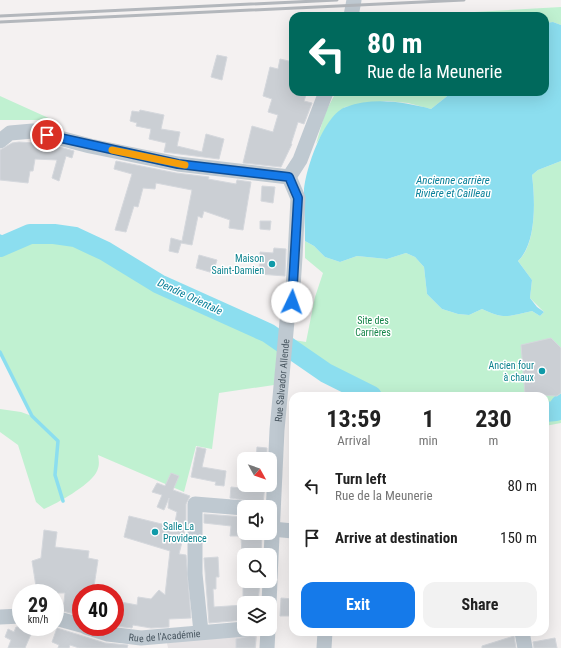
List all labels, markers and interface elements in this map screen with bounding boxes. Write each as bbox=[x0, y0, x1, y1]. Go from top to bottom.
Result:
text: 80 m bbox=[367, 27, 423, 60]
icon: left bbox=[301, 28, 353, 80]
text: Rue de la Meunerie bbox=[367, 61, 502, 82]
pin bbox=[30, 118, 64, 152]
icon: arrive bbox=[36, 124, 58, 146]
water label: Ancienne carrière Rivière et Cailleau bbox=[415, 174, 491, 200]
place label: Maison Saint-Damien bbox=[212, 253, 264, 276]
marker: Maison Saint-Damien bbox=[267, 259, 277, 269]
water label: Dendre Orientale bbox=[155, 276, 225, 318]
position arrow bbox=[271, 281, 313, 323]
park label: Site des Carrières bbox=[355, 315, 391, 338]
street label: Rue Salvador Allende bbox=[272, 338, 291, 422]
place label: Ancien four à chaux bbox=[489, 360, 535, 383]
marker: Ancien four à chaux bbox=[537, 366, 547, 376]
text: 13:59 bbox=[326, 405, 381, 433]
text: 1 bbox=[422, 405, 434, 433]
text: 230 bbox=[475, 405, 512, 433]
text: Arrival bbox=[337, 433, 370, 448]
text: min bbox=[419, 433, 438, 448]
text: m bbox=[489, 433, 498, 448]
north arrow bbox=[237, 452, 277, 492]
map controls bbox=[237, 452, 277, 636]
text: Turn left bbox=[335, 470, 386, 488]
icon: left bbox=[301, 475, 323, 497]
text: 80 m bbox=[507, 477, 537, 495]
text: Rue de la Meunerie bbox=[335, 488, 433, 503]
button: sound bbox=[237, 500, 277, 540]
place label: Salle La Providence bbox=[163, 521, 207, 544]
marker: Salle La Providence bbox=[150, 527, 160, 537]
icon: arrive bbox=[301, 527, 323, 549]
text: Arrive at destination bbox=[335, 529, 458, 547]
text: 150 m bbox=[500, 529, 537, 547]
button: search bbox=[237, 548, 277, 588]
button: Exit bbox=[301, 582, 415, 628]
button: Share bbox=[423, 582, 537, 628]
speed limit sign: 40 bbox=[72, 584, 124, 636]
text: 29 bbox=[28, 593, 48, 617]
button: layers bbox=[237, 596, 277, 636]
text: km/h bbox=[28, 614, 48, 625]
street label: Rue de l'Académie bbox=[128, 627, 201, 644]

